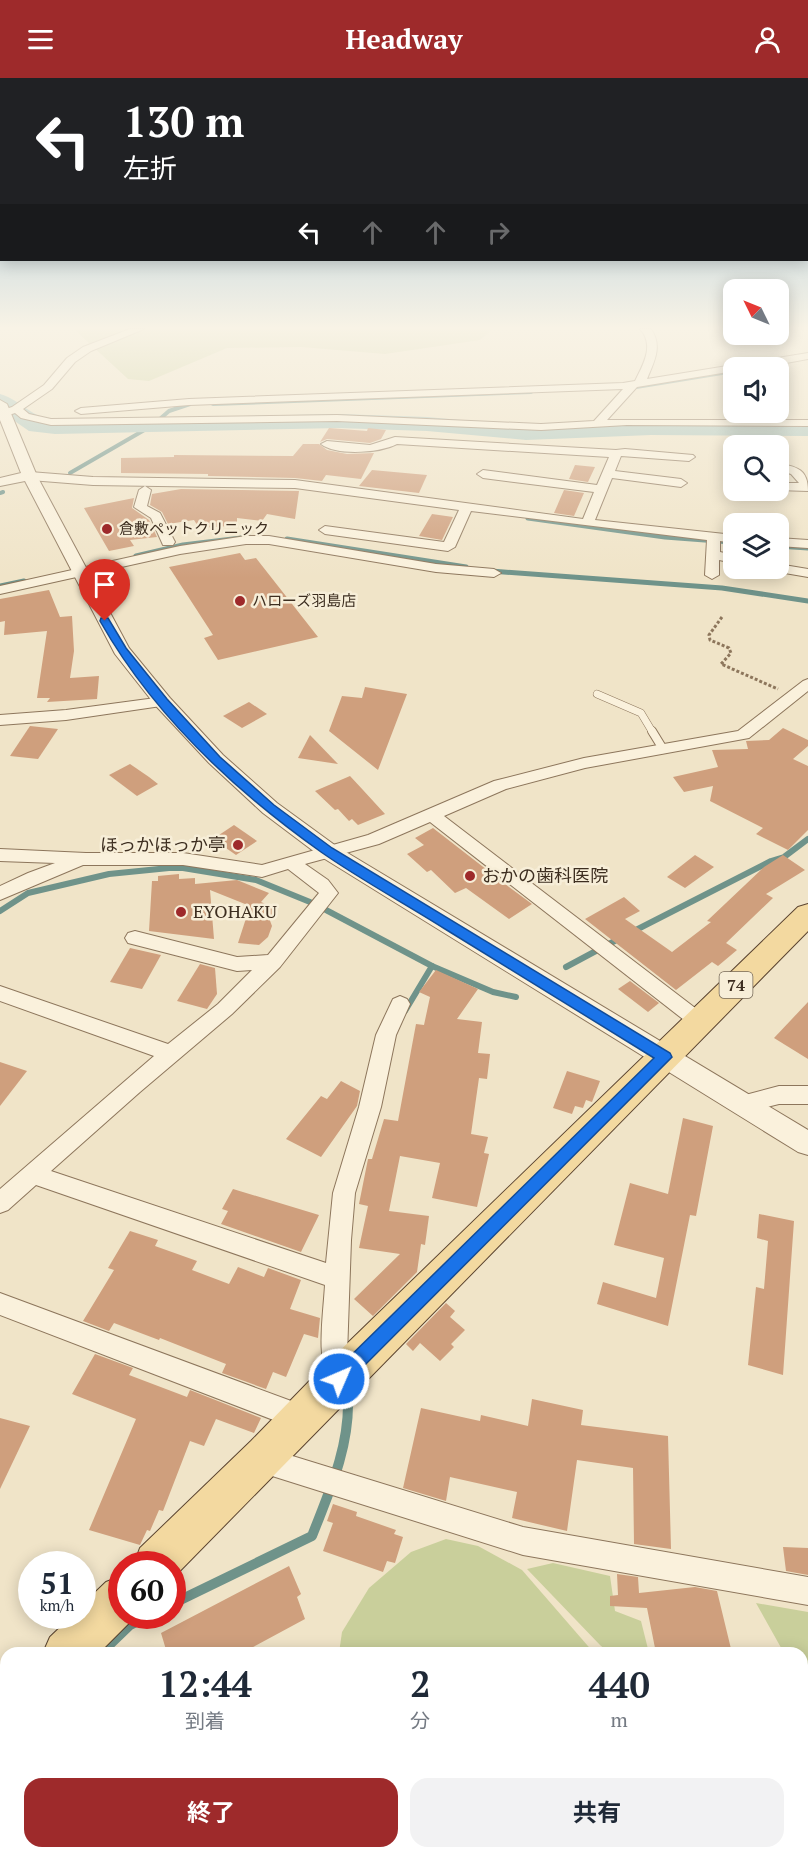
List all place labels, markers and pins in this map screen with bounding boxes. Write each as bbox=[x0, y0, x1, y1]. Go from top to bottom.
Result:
place label: 倉敷ペットクリニック bbox=[119, 518, 269, 538]
marker: 倉敷ペットクリニック bbox=[100, 522, 114, 536]
pin bbox=[79, 559, 130, 621]
place label: ハローズ羽島店 bbox=[252, 590, 356, 610]
marker: ハローズ羽島店 bbox=[233, 594, 247, 608]
place label: ほっかほっか亭 bbox=[100, 832, 226, 856]
marker: ほっかほっか亭 bbox=[231, 838, 245, 852]
place label: おかの歯科医院 bbox=[482, 863, 608, 887]
marker: おかの歯科医院 bbox=[463, 869, 477, 883]
place label: EYOHAKU bbox=[193, 899, 277, 923]
marker: EYOHAKU bbox=[174, 905, 188, 919]

